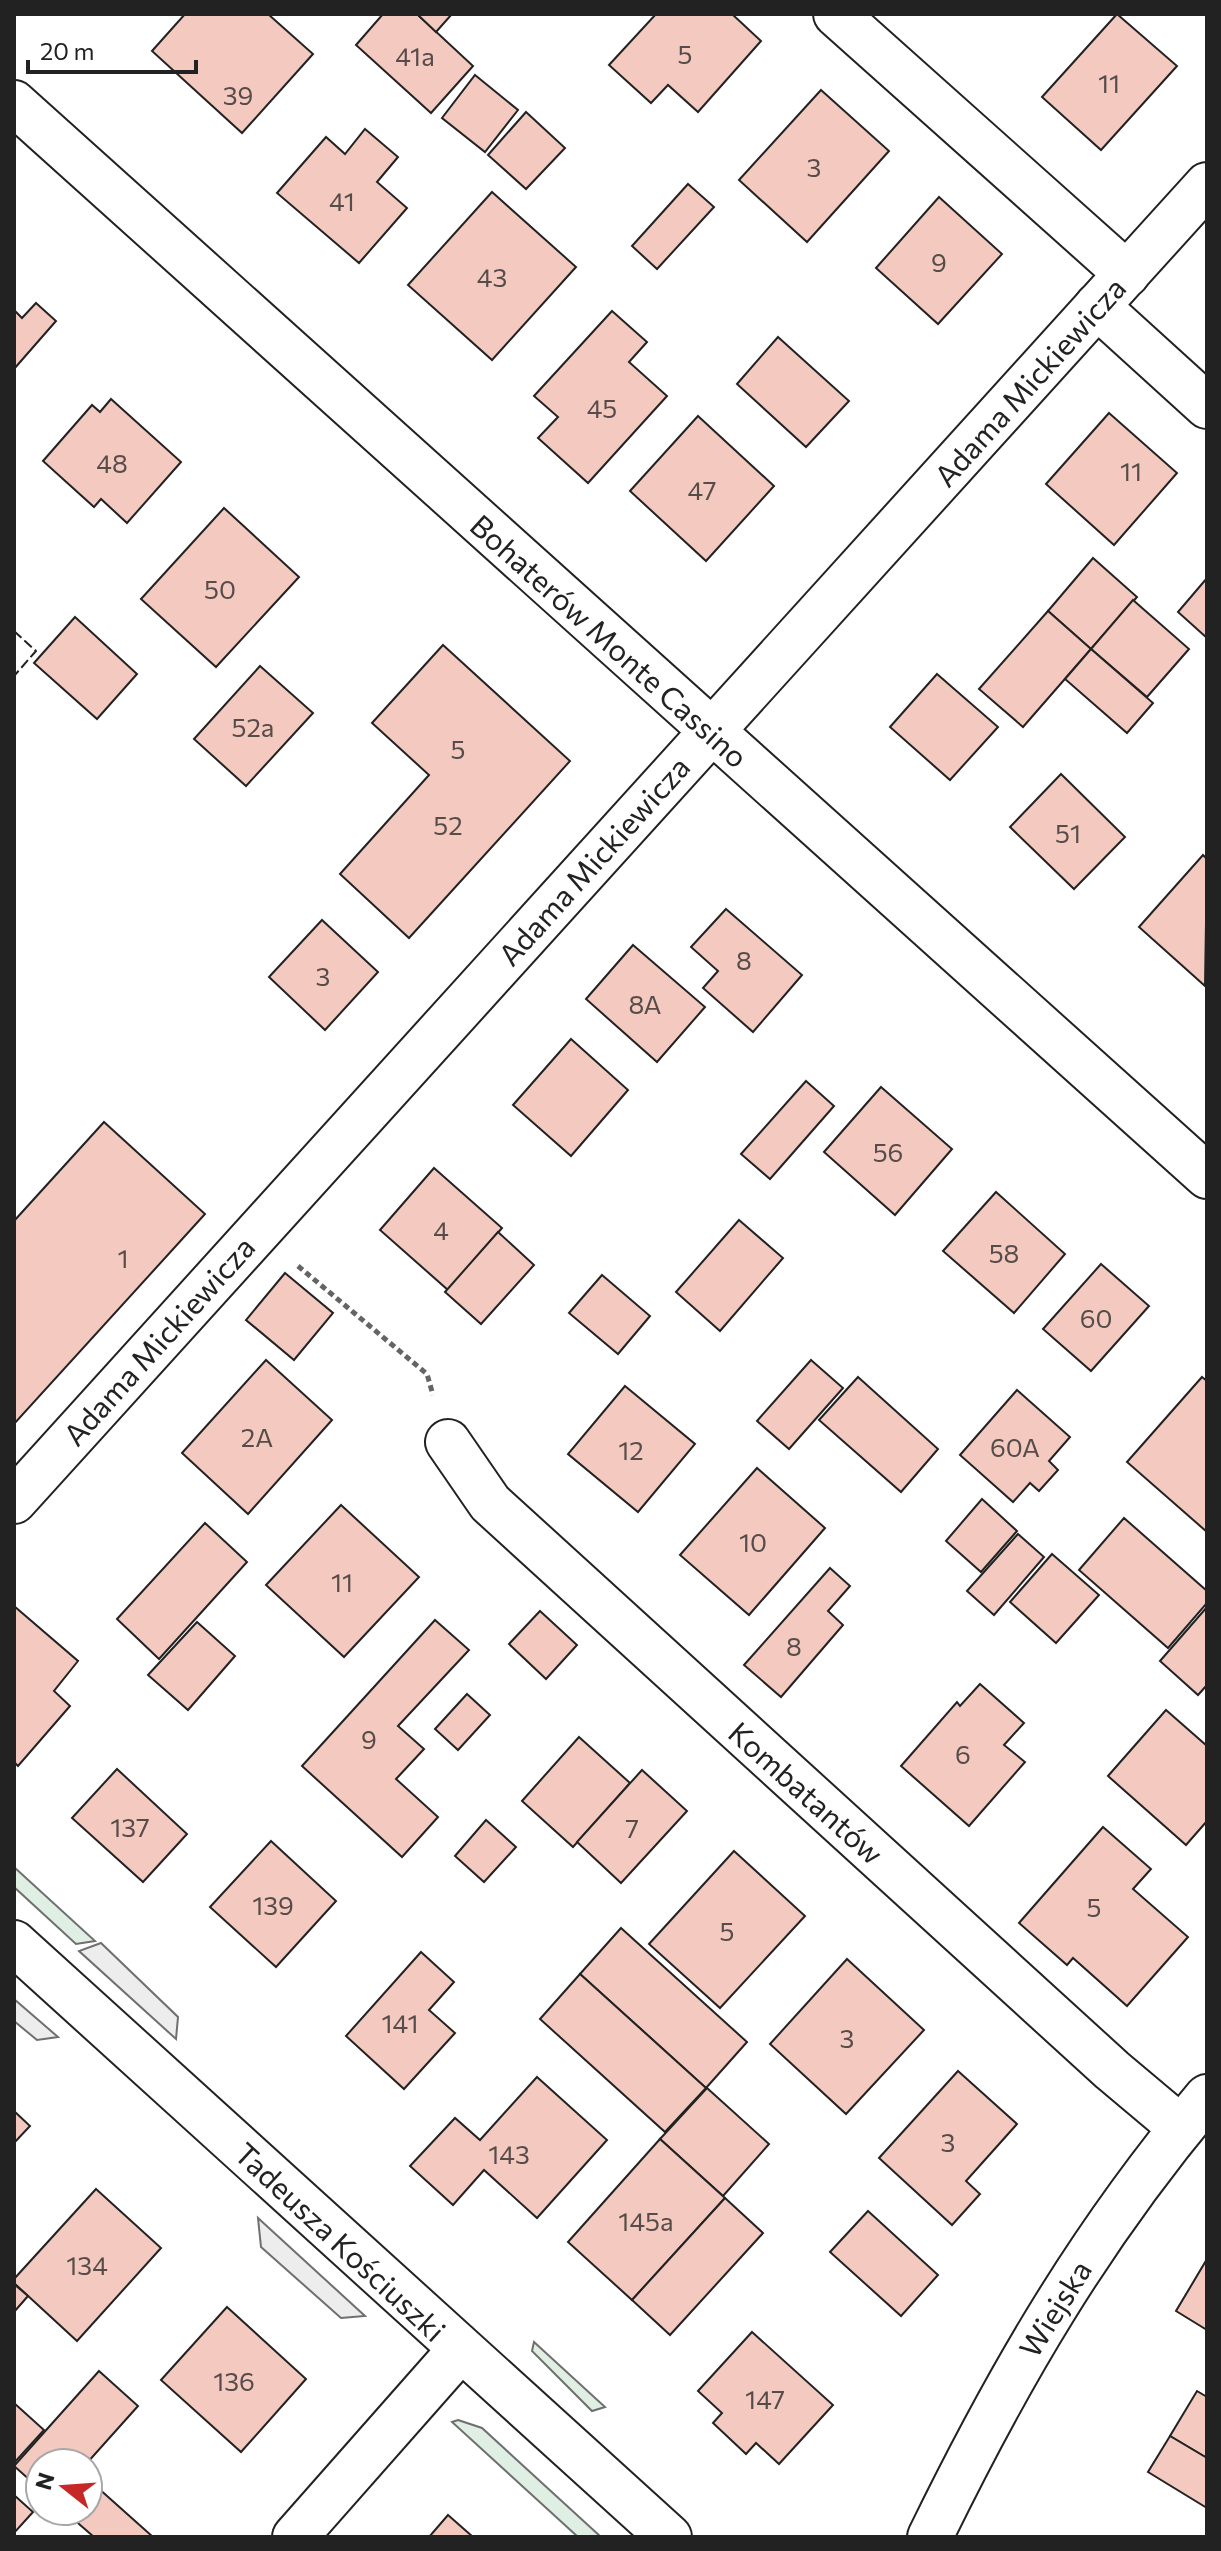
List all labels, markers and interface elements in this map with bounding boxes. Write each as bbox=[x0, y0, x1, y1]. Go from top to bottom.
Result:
scale bar bbox=[28, 24, 196, 74]
text: 20 m bbox=[40, 36, 94, 65]
house number: 5 bbox=[678, 38, 692, 69]
house number: 41a bbox=[395, 40, 435, 71]
house number: 11 bbox=[1098, 67, 1120, 98]
house number: 39 bbox=[223, 79, 253, 110]
house number: 3 bbox=[807, 151, 821, 182]
house number: 41 bbox=[329, 185, 355, 216]
house number: 9 bbox=[931, 246, 947, 277]
house number: 43 bbox=[477, 261, 507, 292]
street label: Adama Mickiewicza bbox=[925, 269, 1133, 493]
house number: 45 bbox=[587, 392, 617, 423]
house number: 48 bbox=[96, 447, 128, 478]
house number: 11 bbox=[1120, 455, 1142, 486]
house number: 47 bbox=[688, 474, 716, 505]
street label: Bohaterów Monte Cassino bbox=[464, 506, 756, 774]
house number: 50 bbox=[204, 573, 236, 604]
house number: 52a bbox=[232, 711, 274, 742]
house number: 5 bbox=[451, 733, 465, 764]
street label: Adama Mickiewicza bbox=[489, 748, 697, 972]
house number: 52 bbox=[433, 809, 463, 840]
house number: 51 bbox=[1055, 817, 1081, 848]
house number: 8 bbox=[736, 944, 752, 975]
house number: 3 bbox=[316, 960, 330, 991]
house number: 8A bbox=[628, 988, 662, 1019]
house number: 56 bbox=[873, 1136, 903, 1167]
house number: 4 bbox=[433, 1214, 449, 1245]
street label: Adama Mickiewicza bbox=[54, 1228, 262, 1452]
house number: 58 bbox=[989, 1237, 1019, 1268]
house number: 1 bbox=[117, 1242, 129, 1273]
house number: 60 bbox=[1080, 1302, 1112, 1333]
house number: 2A bbox=[241, 1421, 273, 1452]
house number: 60A bbox=[990, 1431, 1040, 1462]
house number: 12 bbox=[618, 1434, 644, 1465]
house number: 10 bbox=[739, 1526, 767, 1557]
house number: 11 bbox=[331, 1566, 353, 1597]
house number: 8 bbox=[786, 1630, 802, 1661]
street label: Kombatantów bbox=[722, 1713, 892, 1871]
house number: 9 bbox=[361, 1723, 377, 1754]
house number: 6 bbox=[955, 1738, 971, 1769]
house number: 137 bbox=[110, 1811, 150, 1842]
house number: 7 bbox=[625, 1812, 639, 1843]
house number: 139 bbox=[252, 1889, 294, 1920]
house number: 5 bbox=[1087, 1891, 1101, 1922]
house number: 5 bbox=[720, 1915, 734, 1946]
house number: 141 bbox=[381, 2007, 419, 2038]
house number: 3 bbox=[840, 2022, 854, 2053]
house number: 3 bbox=[941, 2126, 955, 2157]
street label: Tadeusza Kościuszki bbox=[228, 2134, 454, 2348]
house number: 143 bbox=[488, 2138, 530, 2169]
house number: 145a bbox=[618, 2205, 674, 2236]
house number: 134 bbox=[66, 2249, 108, 2280]
street label: Wiejska bbox=[1010, 2253, 1098, 2363]
house number: 136 bbox=[213, 2365, 255, 2396]
house number: 147 bbox=[745, 2383, 785, 2414]
north arrow bbox=[24, 2447, 104, 2527]
text: N bbox=[29, 2469, 60, 2493]

